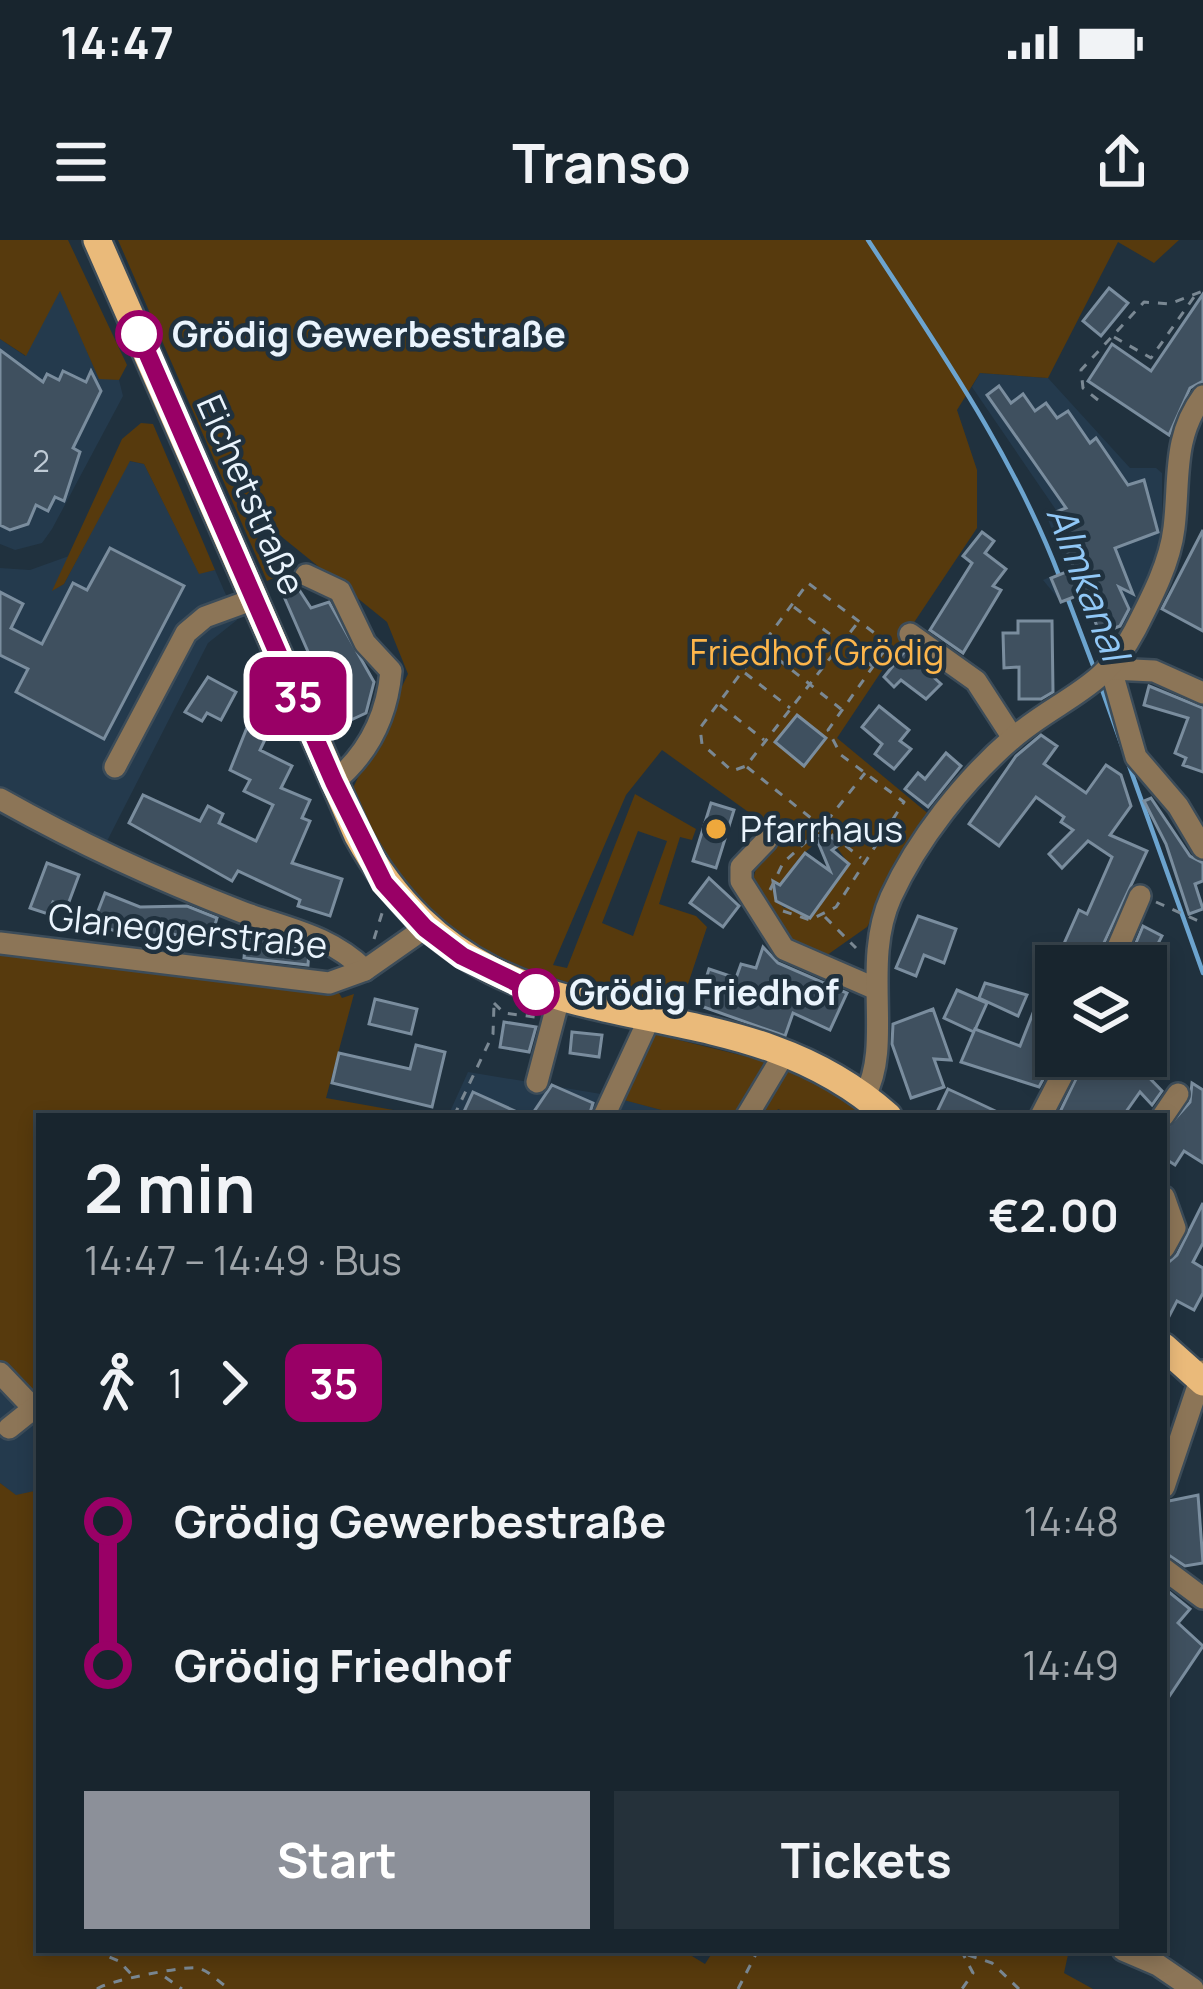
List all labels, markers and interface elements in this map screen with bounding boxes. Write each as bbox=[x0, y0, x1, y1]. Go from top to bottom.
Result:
text: 14:47 bbox=[60, 11, 174, 73]
text: Transo bbox=[512, 125, 691, 199]
icon: menu bbox=[48, 129, 114, 195]
icon: share bbox=[1089, 129, 1155, 195]
place label: Grödig Gewerbestraße bbox=[172, 309, 566, 358]
marker: Grödig Gewerbestraße bbox=[117, 312, 161, 356]
street label: Eichetstraße bbox=[186, 387, 317, 602]
house number: 2 bbox=[32, 440, 50, 481]
water label: Almkanal bbox=[1035, 497, 1145, 672]
park label: Friedhof Grödig bbox=[690, 627, 944, 676]
line badge: 35 bbox=[244, 657, 352, 735]
text: 35 bbox=[273, 667, 323, 725]
place label: Pfarrhaus bbox=[740, 804, 903, 853]
marker: Pfarrhaus bbox=[703, 816, 729, 842]
street label: Glaneggerstraße bbox=[46, 891, 330, 970]
map controls bbox=[1035, 945, 1167, 1077]
button: layers bbox=[1035, 945, 1167, 1077]
place label: Grödig Friedhof bbox=[569, 967, 839, 1016]
marker: Grödig Friedhof bbox=[514, 970, 558, 1014]
text: 2 min bbox=[84, 1143, 256, 1233]
text: €2.00 bbox=[989, 1184, 1119, 1246]
text: 14:47 – 14:49 · Bus bbox=[84, 1233, 402, 1287]
icon: walk bbox=[84, 1350, 150, 1416]
icon: forward bbox=[201, 1350, 267, 1416]
text: 35 bbox=[309, 1354, 358, 1412]
text: 1 bbox=[168, 1356, 183, 1410]
text: Grödig Gewerbestraße bbox=[174, 1490, 666, 1552]
text: 14:48 bbox=[1024, 1494, 1119, 1548]
text: Grödig Friedhof bbox=[174, 1634, 511, 1696]
text: 14:49 bbox=[1022, 1638, 1119, 1692]
button: Start bbox=[84, 1791, 590, 1929]
button: Tickets bbox=[614, 1791, 1119, 1929]

